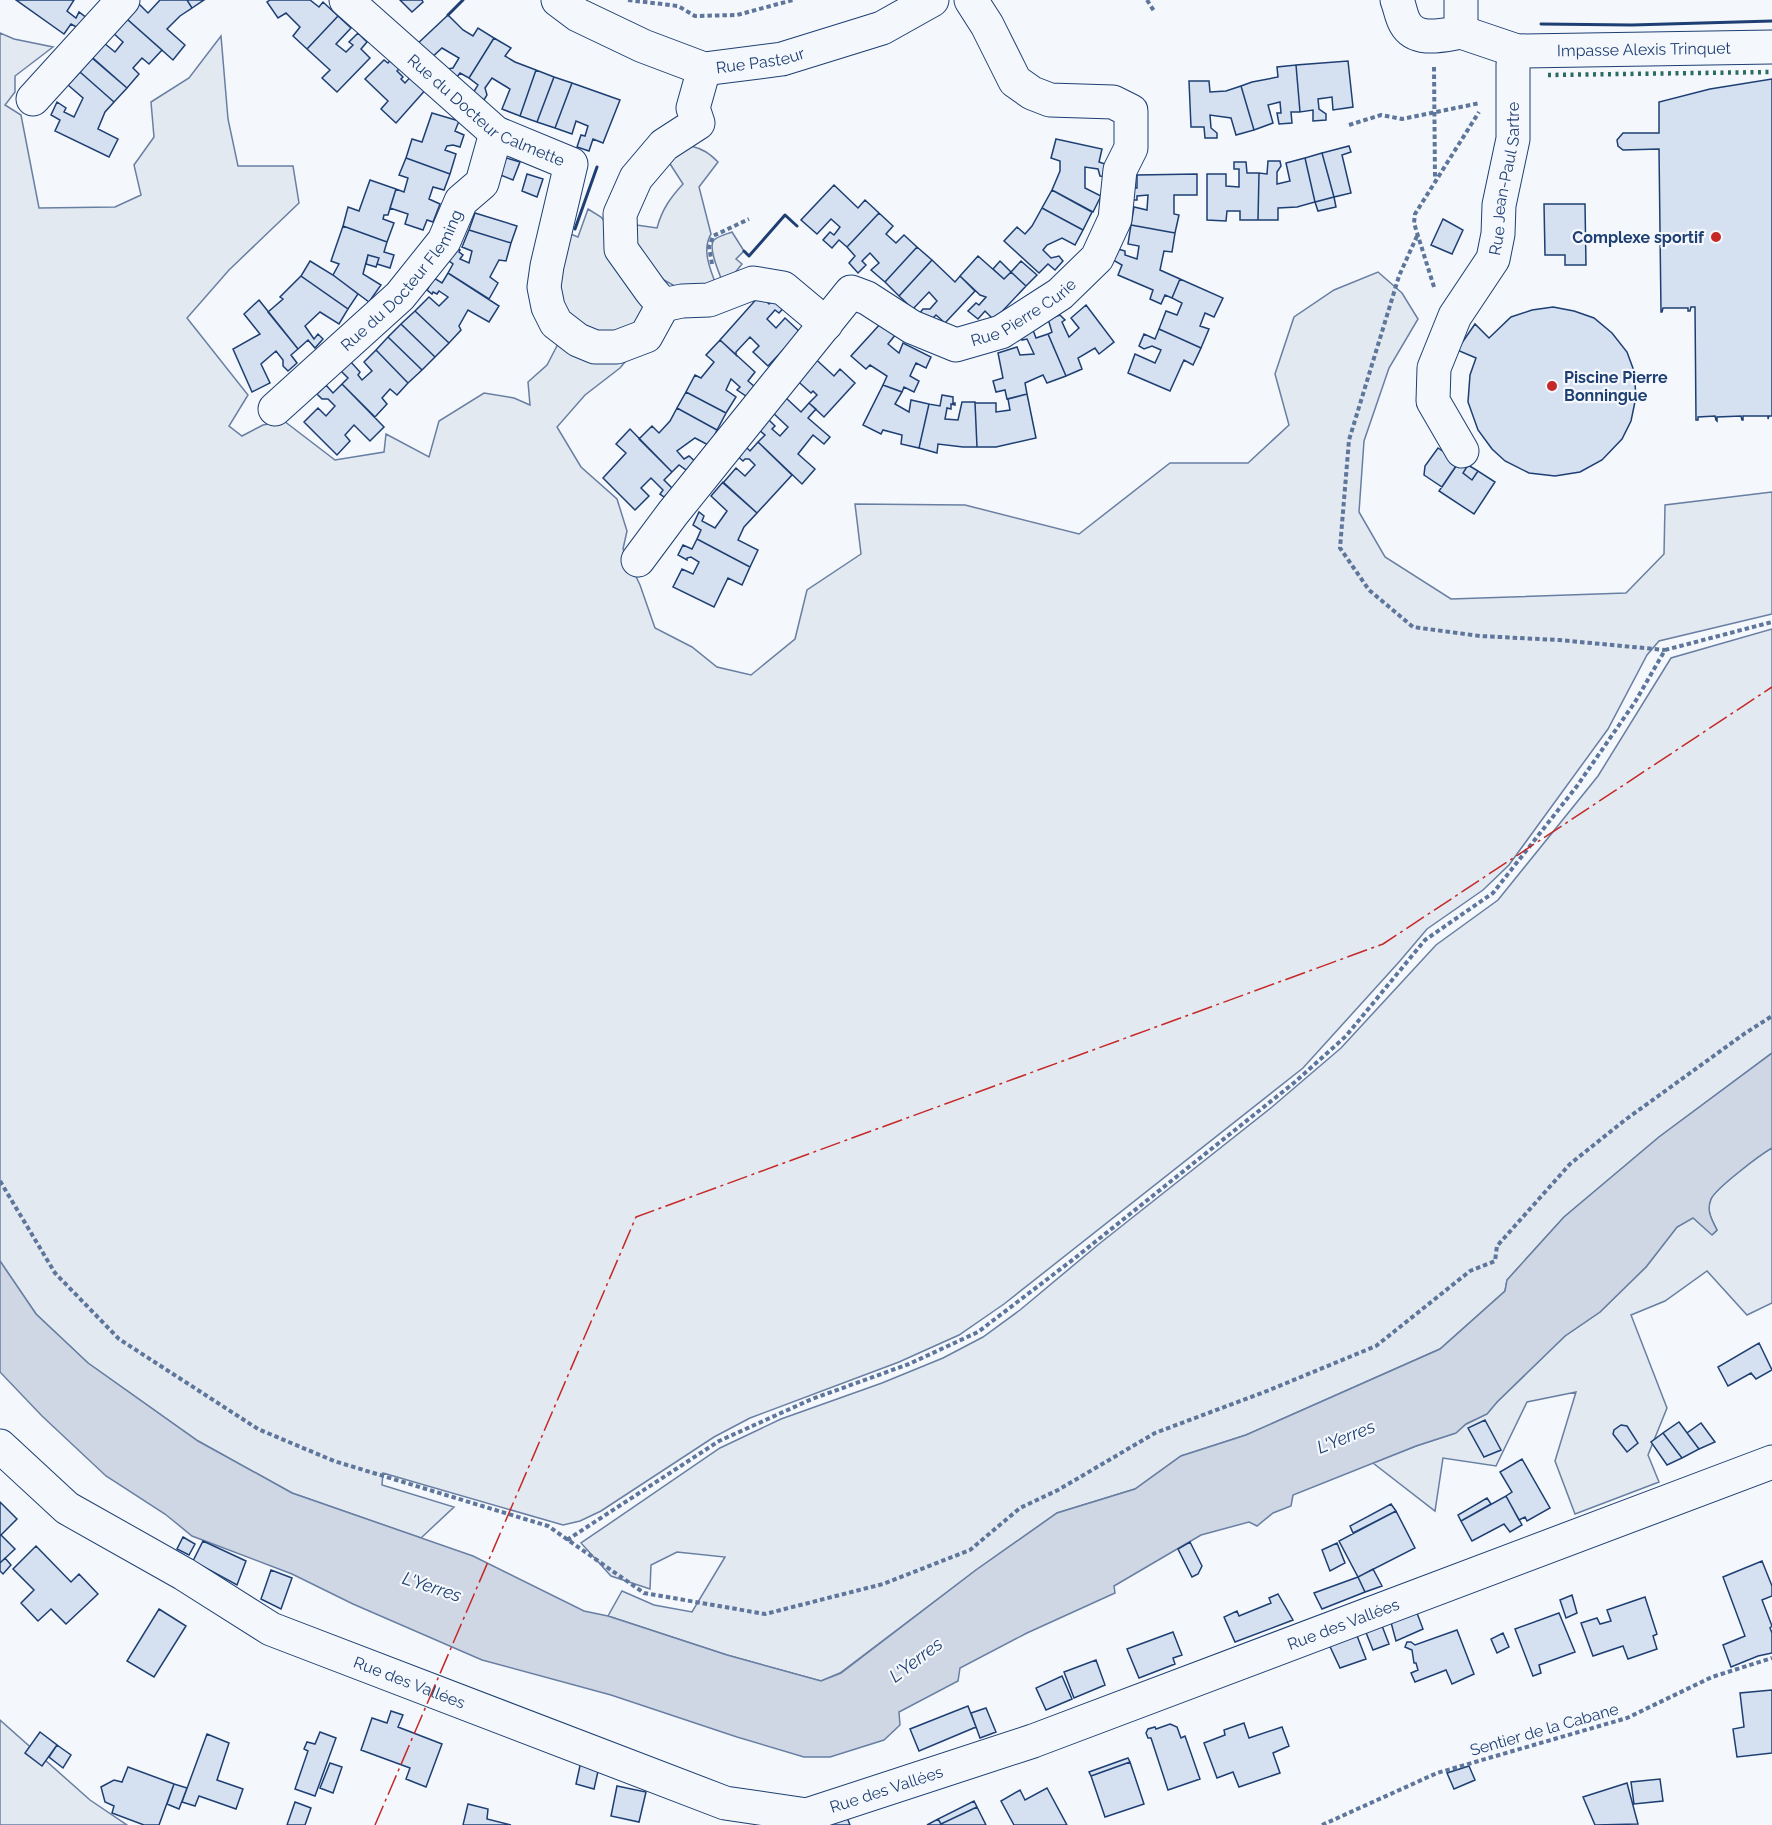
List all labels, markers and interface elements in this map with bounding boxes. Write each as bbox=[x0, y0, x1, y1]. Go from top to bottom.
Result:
street label: Impasse Alexis Trinquet bbox=[1557, 39, 1732, 60]
street label: Rue Pasteur bbox=[715, 44, 807, 77]
street label: Rue du Docteur Calmette bbox=[404, 50, 568, 170]
street label: Rue Jean-Paul Sartre bbox=[1485, 102, 1523, 257]
street label: Rue du Docteur Fleming bbox=[337, 207, 466, 355]
place label: Complexe sportif bbox=[1572, 228, 1705, 247]
marker: Complexe sportif bbox=[1709, 230, 1723, 244]
street label: Rue Pierre Curie bbox=[968, 275, 1080, 350]
place label: Piscine Pierre Bonningue bbox=[1564, 368, 1668, 405]
marker: Piscine Pierre Bonningue bbox=[1545, 379, 1559, 393]
water label: L'Yerres bbox=[1314, 1415, 1379, 1458]
water label: L'Yerres bbox=[400, 1567, 465, 1606]
street label: Rue des Vallées bbox=[1285, 1595, 1402, 1654]
water label: L'Yerres bbox=[885, 1633, 947, 1686]
street label: Rue des Vallées bbox=[351, 1653, 468, 1713]
street label: Sentier de la Cabane bbox=[1468, 1699, 1621, 1760]
street label: Rue des Vallées bbox=[827, 1762, 946, 1817]

